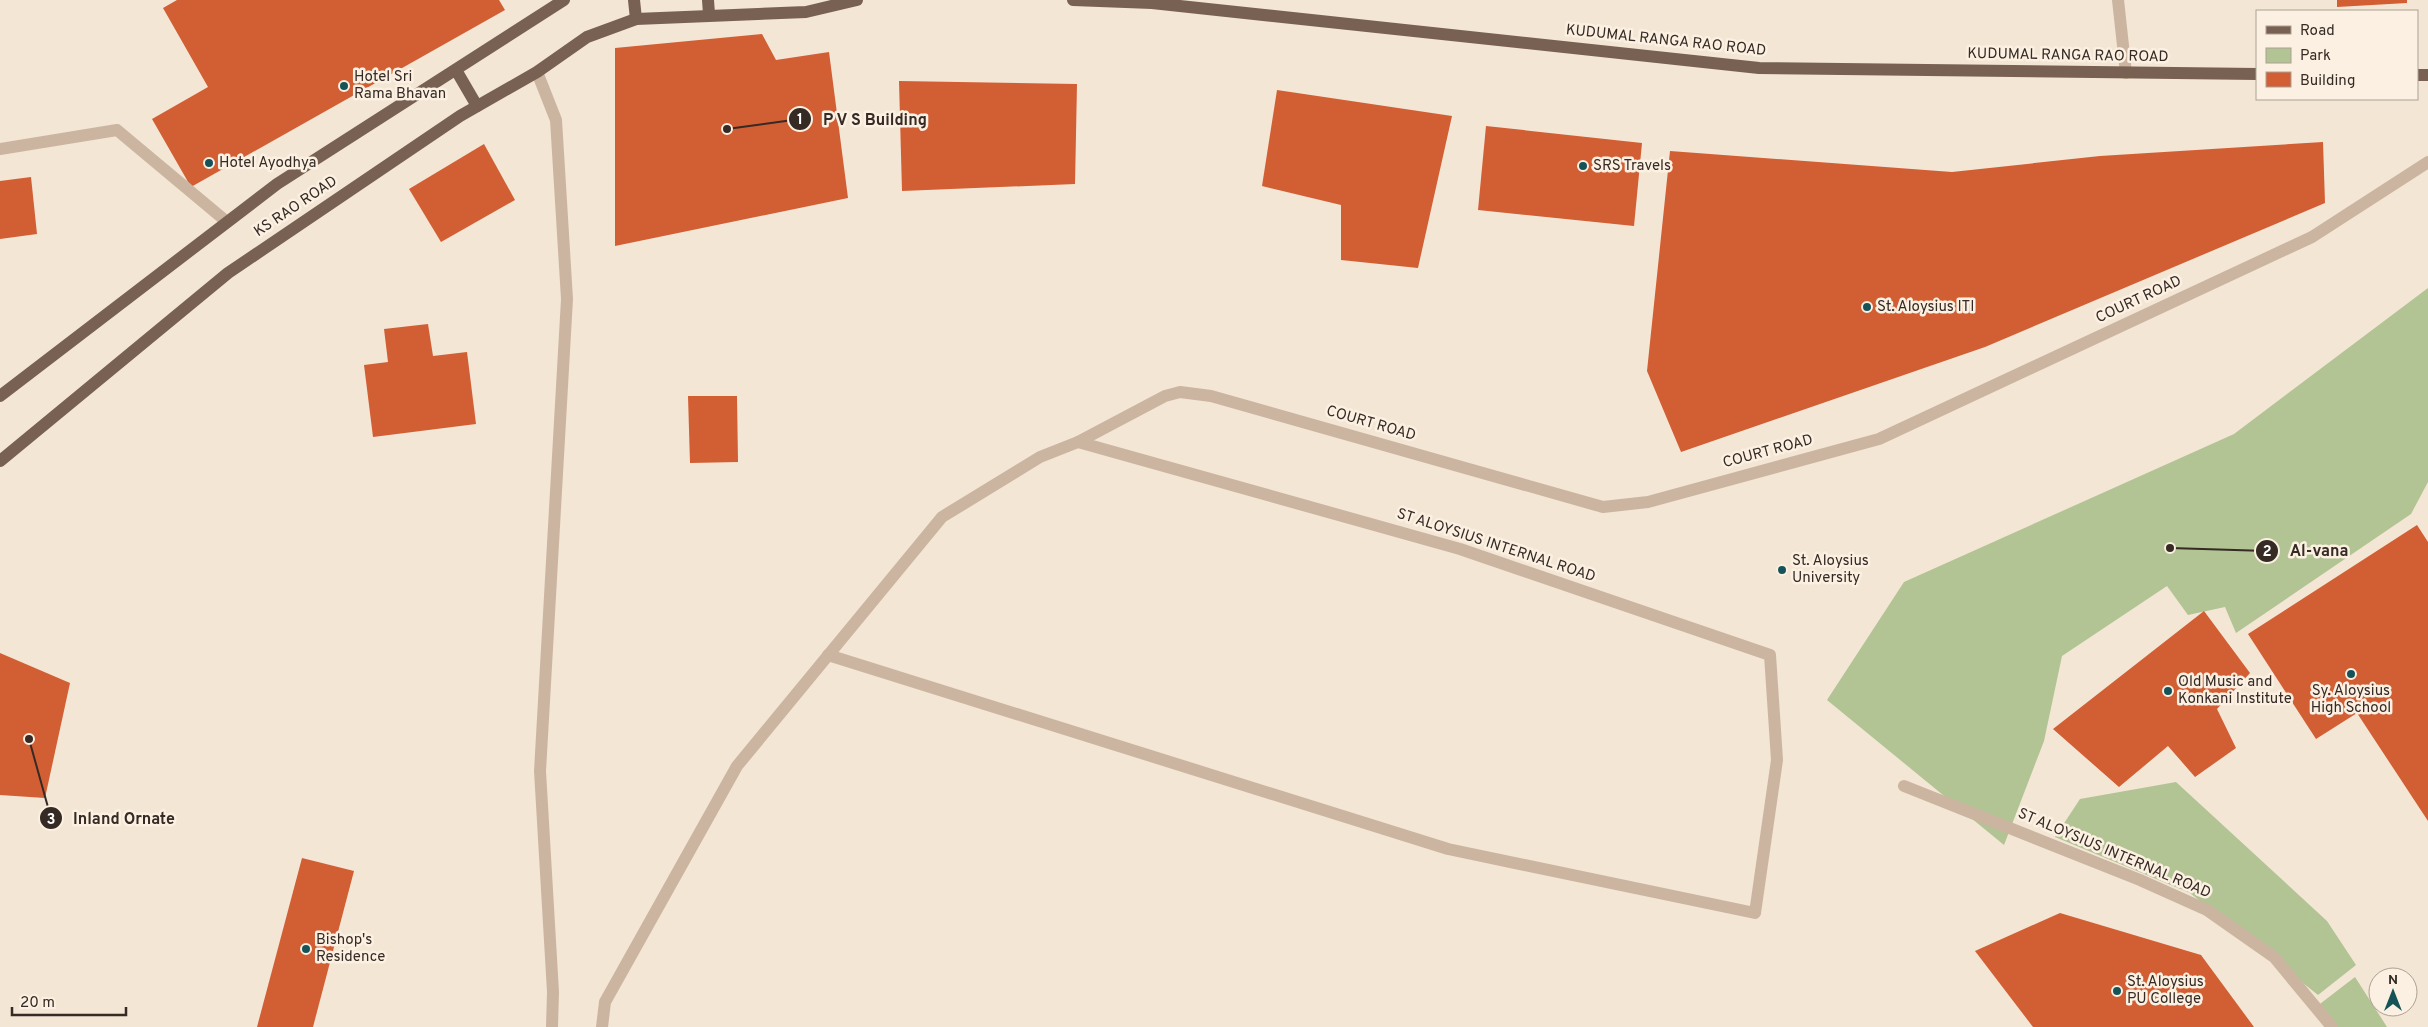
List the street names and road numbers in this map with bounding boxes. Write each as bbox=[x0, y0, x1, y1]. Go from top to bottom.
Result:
street label: KUDUMAL RANGA RAO ROAD bbox=[1565, 21, 1767, 61]
street label: KUDUMAL RANGA RAO ROAD bbox=[1967, 45, 2169, 67]
street label: KS RAO ROAD bbox=[251, 172, 341, 242]
street label: COURT ROAD bbox=[2093, 272, 2185, 328]
street label: COURT ROAD bbox=[1324, 402, 1418, 446]
street label: COURT ROAD bbox=[1721, 431, 1815, 473]
street label: ST ALOYSIUS INTERNAL ROAD bbox=[1394, 505, 1598, 587]
street label: ST ALOYSIUS INTERNAL ROAD bbox=[2015, 805, 2213, 903]

